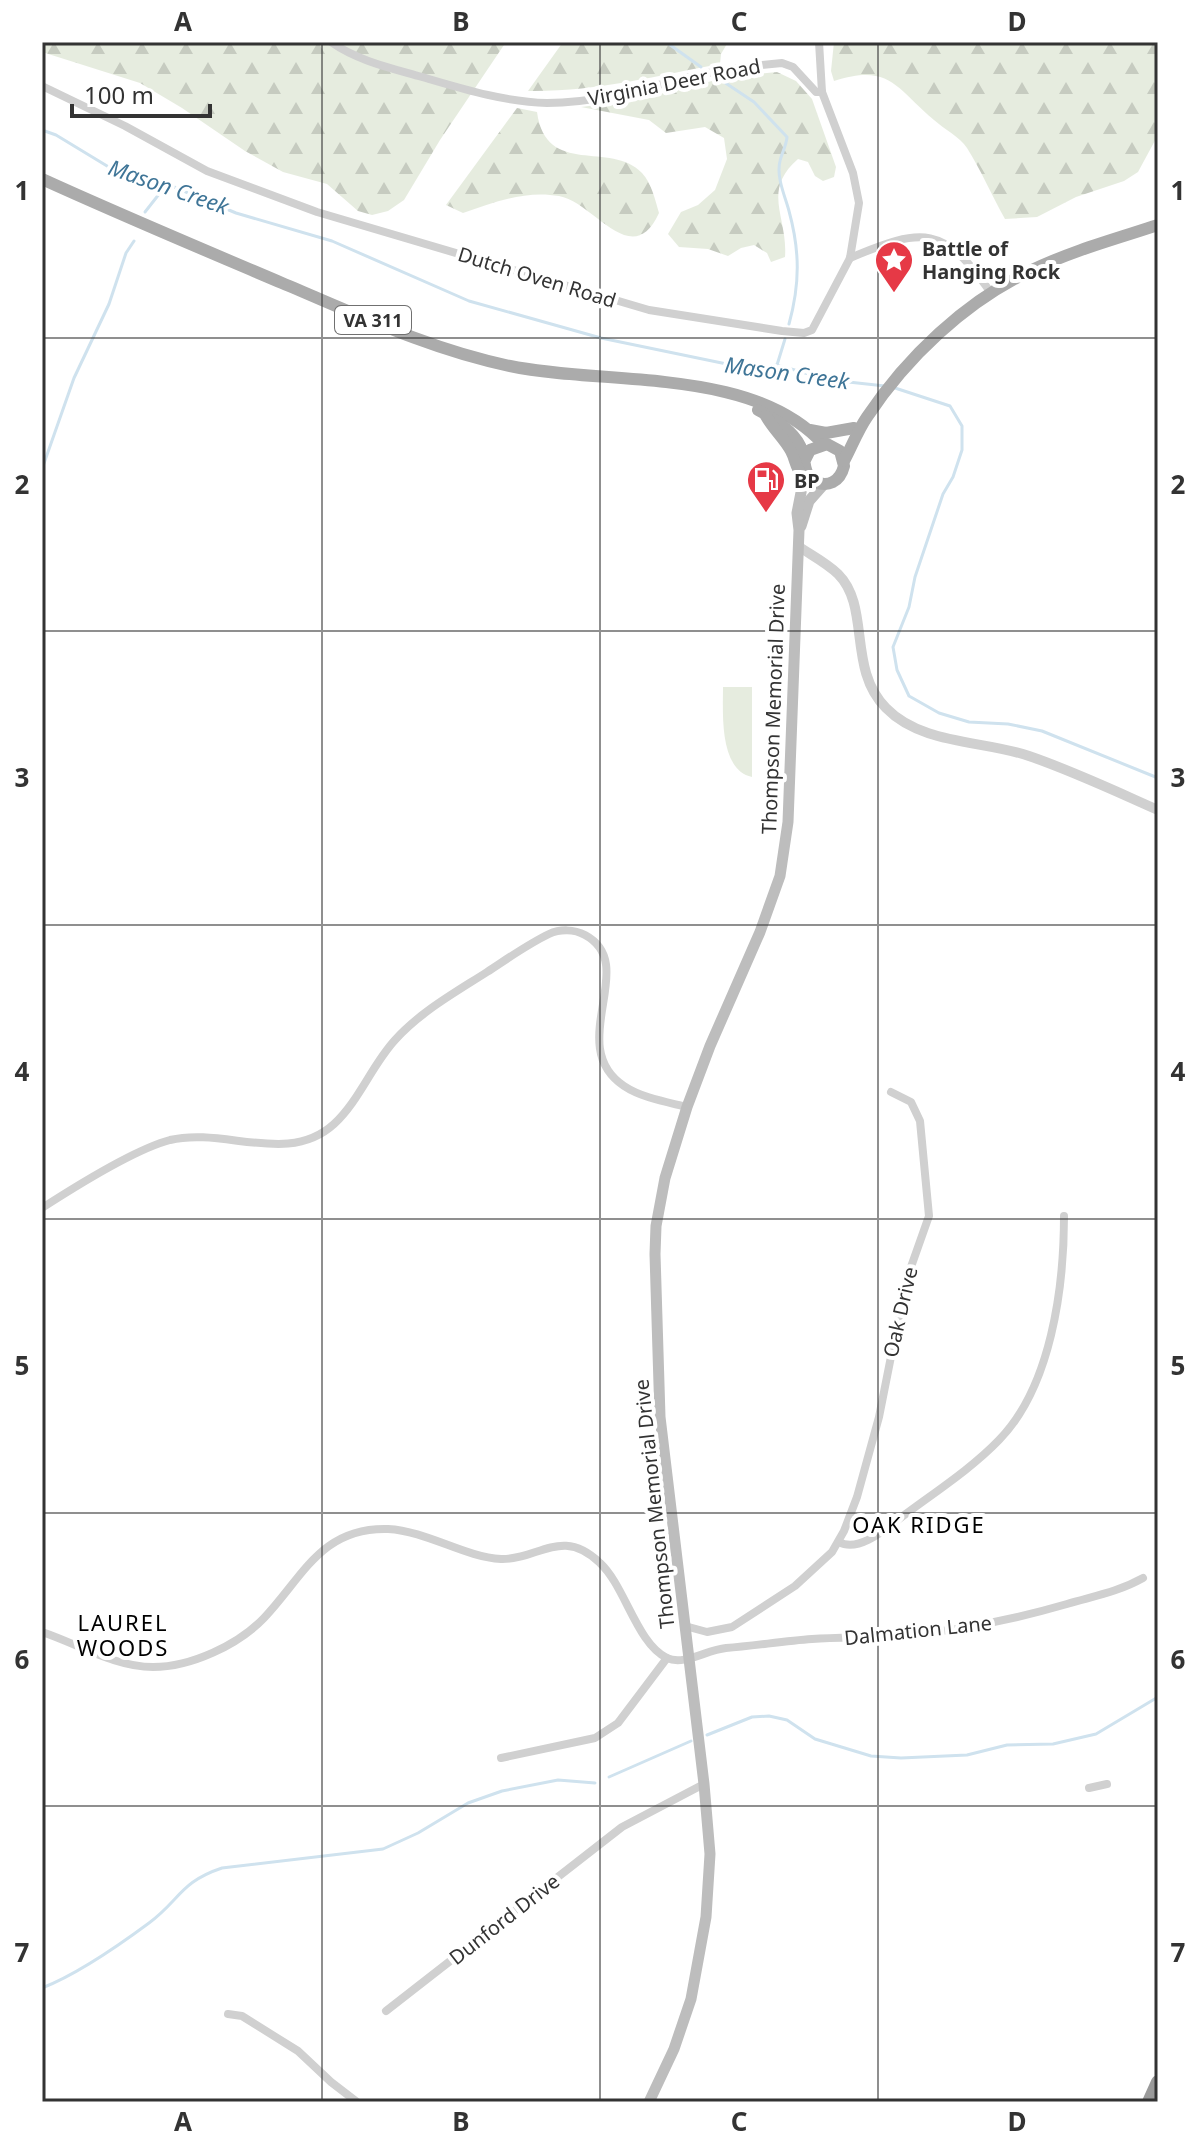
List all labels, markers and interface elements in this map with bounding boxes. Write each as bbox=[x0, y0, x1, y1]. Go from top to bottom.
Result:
text: A bbox=[174, 3, 192, 39]
text: B bbox=[452, 3, 470, 39]
text: C bbox=[731, 3, 747, 39]
text: D bbox=[1007, 3, 1027, 39]
street label: Virginia Deer Road bbox=[585, 52, 763, 112]
scale bar bbox=[72, 68, 210, 118]
text: 100 m bbox=[84, 78, 154, 111]
water label: Mason Creek bbox=[105, 151, 234, 221]
text: 1 bbox=[15, 172, 29, 208]
text: 1 bbox=[1171, 172, 1185, 208]
place label: Battle of Hanging Rock bbox=[922, 235, 1061, 285]
place icon: Battle of Hanging Rock bbox=[873, 239, 915, 294]
street label: Dutch Oven Road bbox=[455, 240, 619, 314]
road number: VA 311 bbox=[335, 306, 411, 334]
water label: Mason Creek bbox=[723, 348, 852, 396]
fuel station icon: BP bbox=[745, 459, 787, 514]
text: 2 bbox=[15, 466, 30, 502]
text: 2 bbox=[1171, 466, 1186, 502]
place label: BP bbox=[794, 467, 820, 494]
street label: Thompson Memorial Drive bbox=[755, 583, 791, 835]
text: 3 bbox=[15, 759, 29, 795]
text: 3 bbox=[1171, 759, 1185, 795]
text: 4 bbox=[15, 1053, 30, 1089]
text: 4 bbox=[1171, 1053, 1186, 1089]
street label: Oak Drive bbox=[876, 1264, 924, 1360]
text: 5 bbox=[15, 1347, 29, 1383]
text: 5 bbox=[1171, 1347, 1185, 1383]
street label: Thompson Memorial Drive bbox=[627, 1378, 681, 1630]
district label: OAK RIDGE bbox=[852, 1509, 986, 1539]
district label: LAUREL WOODS bbox=[77, 1607, 169, 1662]
street label: Dalmation Lane bbox=[843, 1609, 993, 1651]
text: 6 bbox=[15, 1641, 30, 1677]
text: 6 bbox=[1171, 1641, 1186, 1677]
street label: Dunford Drive bbox=[443, 1867, 565, 1971]
text: 7 bbox=[15, 1934, 30, 1970]
text: 7 bbox=[1171, 1934, 1186, 1970]
text: A bbox=[174, 2103, 192, 2139]
text: B bbox=[452, 2103, 470, 2139]
text: C bbox=[731, 2103, 747, 2139]
text: D bbox=[1007, 2103, 1027, 2139]

